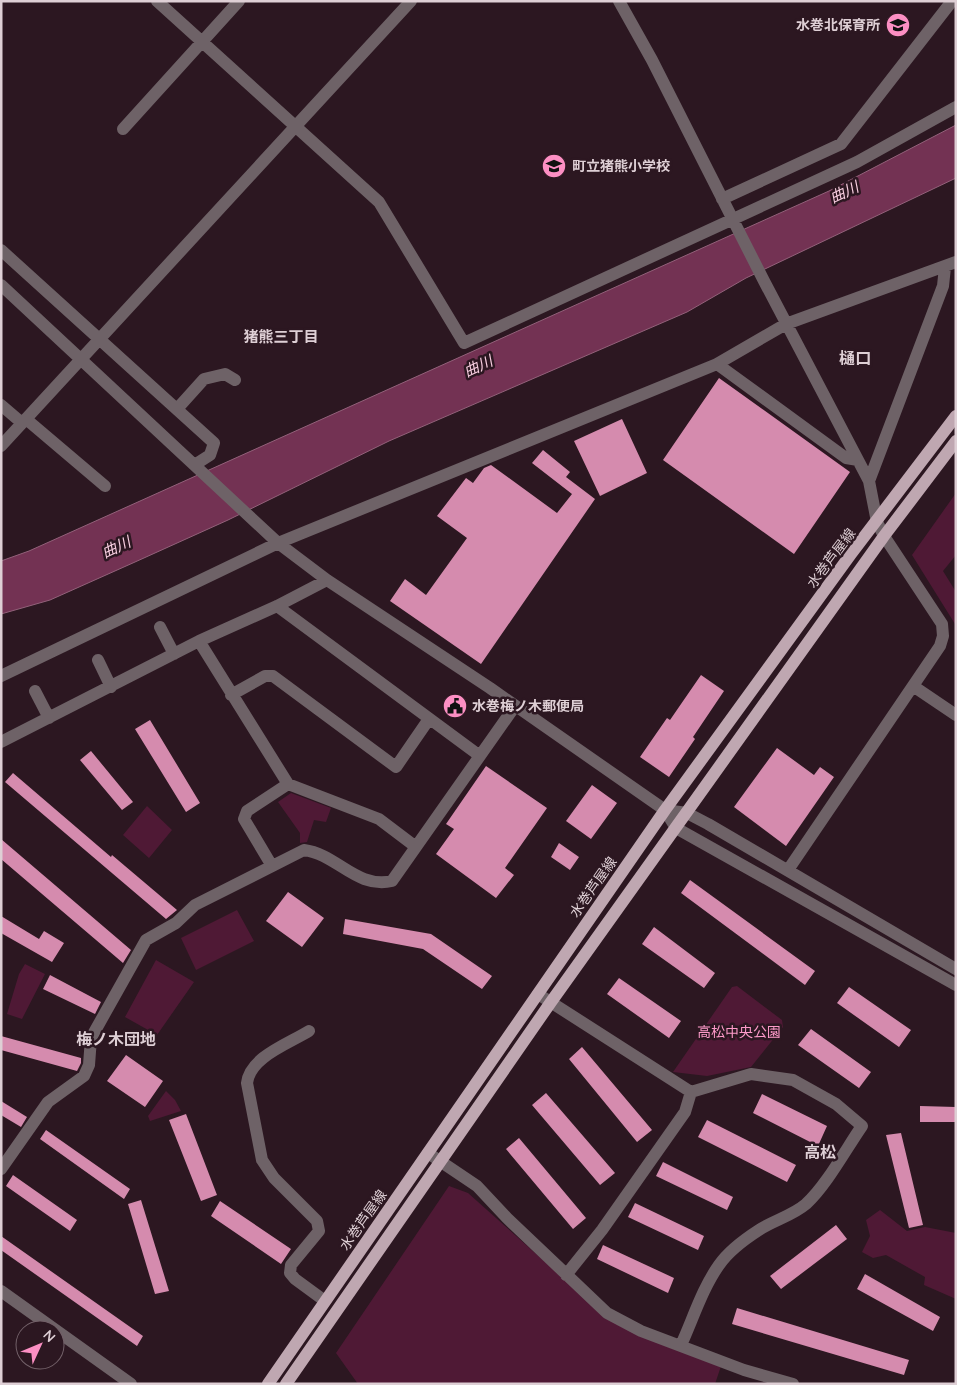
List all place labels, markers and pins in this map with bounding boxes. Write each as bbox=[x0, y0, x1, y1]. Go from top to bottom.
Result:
school or university icon: 水巻北保育所 bbox=[885, 12, 911, 38]
place label: 水巻北保育所 bbox=[796, 16, 880, 34]
school or university icon: 町立猪熊小学校 bbox=[541, 153, 567, 179]
place label: 町立猪熊小学校 bbox=[572, 157, 670, 175]
public building icon: 水巻梅ノ木郵便局 bbox=[442, 693, 468, 719]
place label: 水巻梅ノ木郵便局 bbox=[472, 697, 584, 715]

